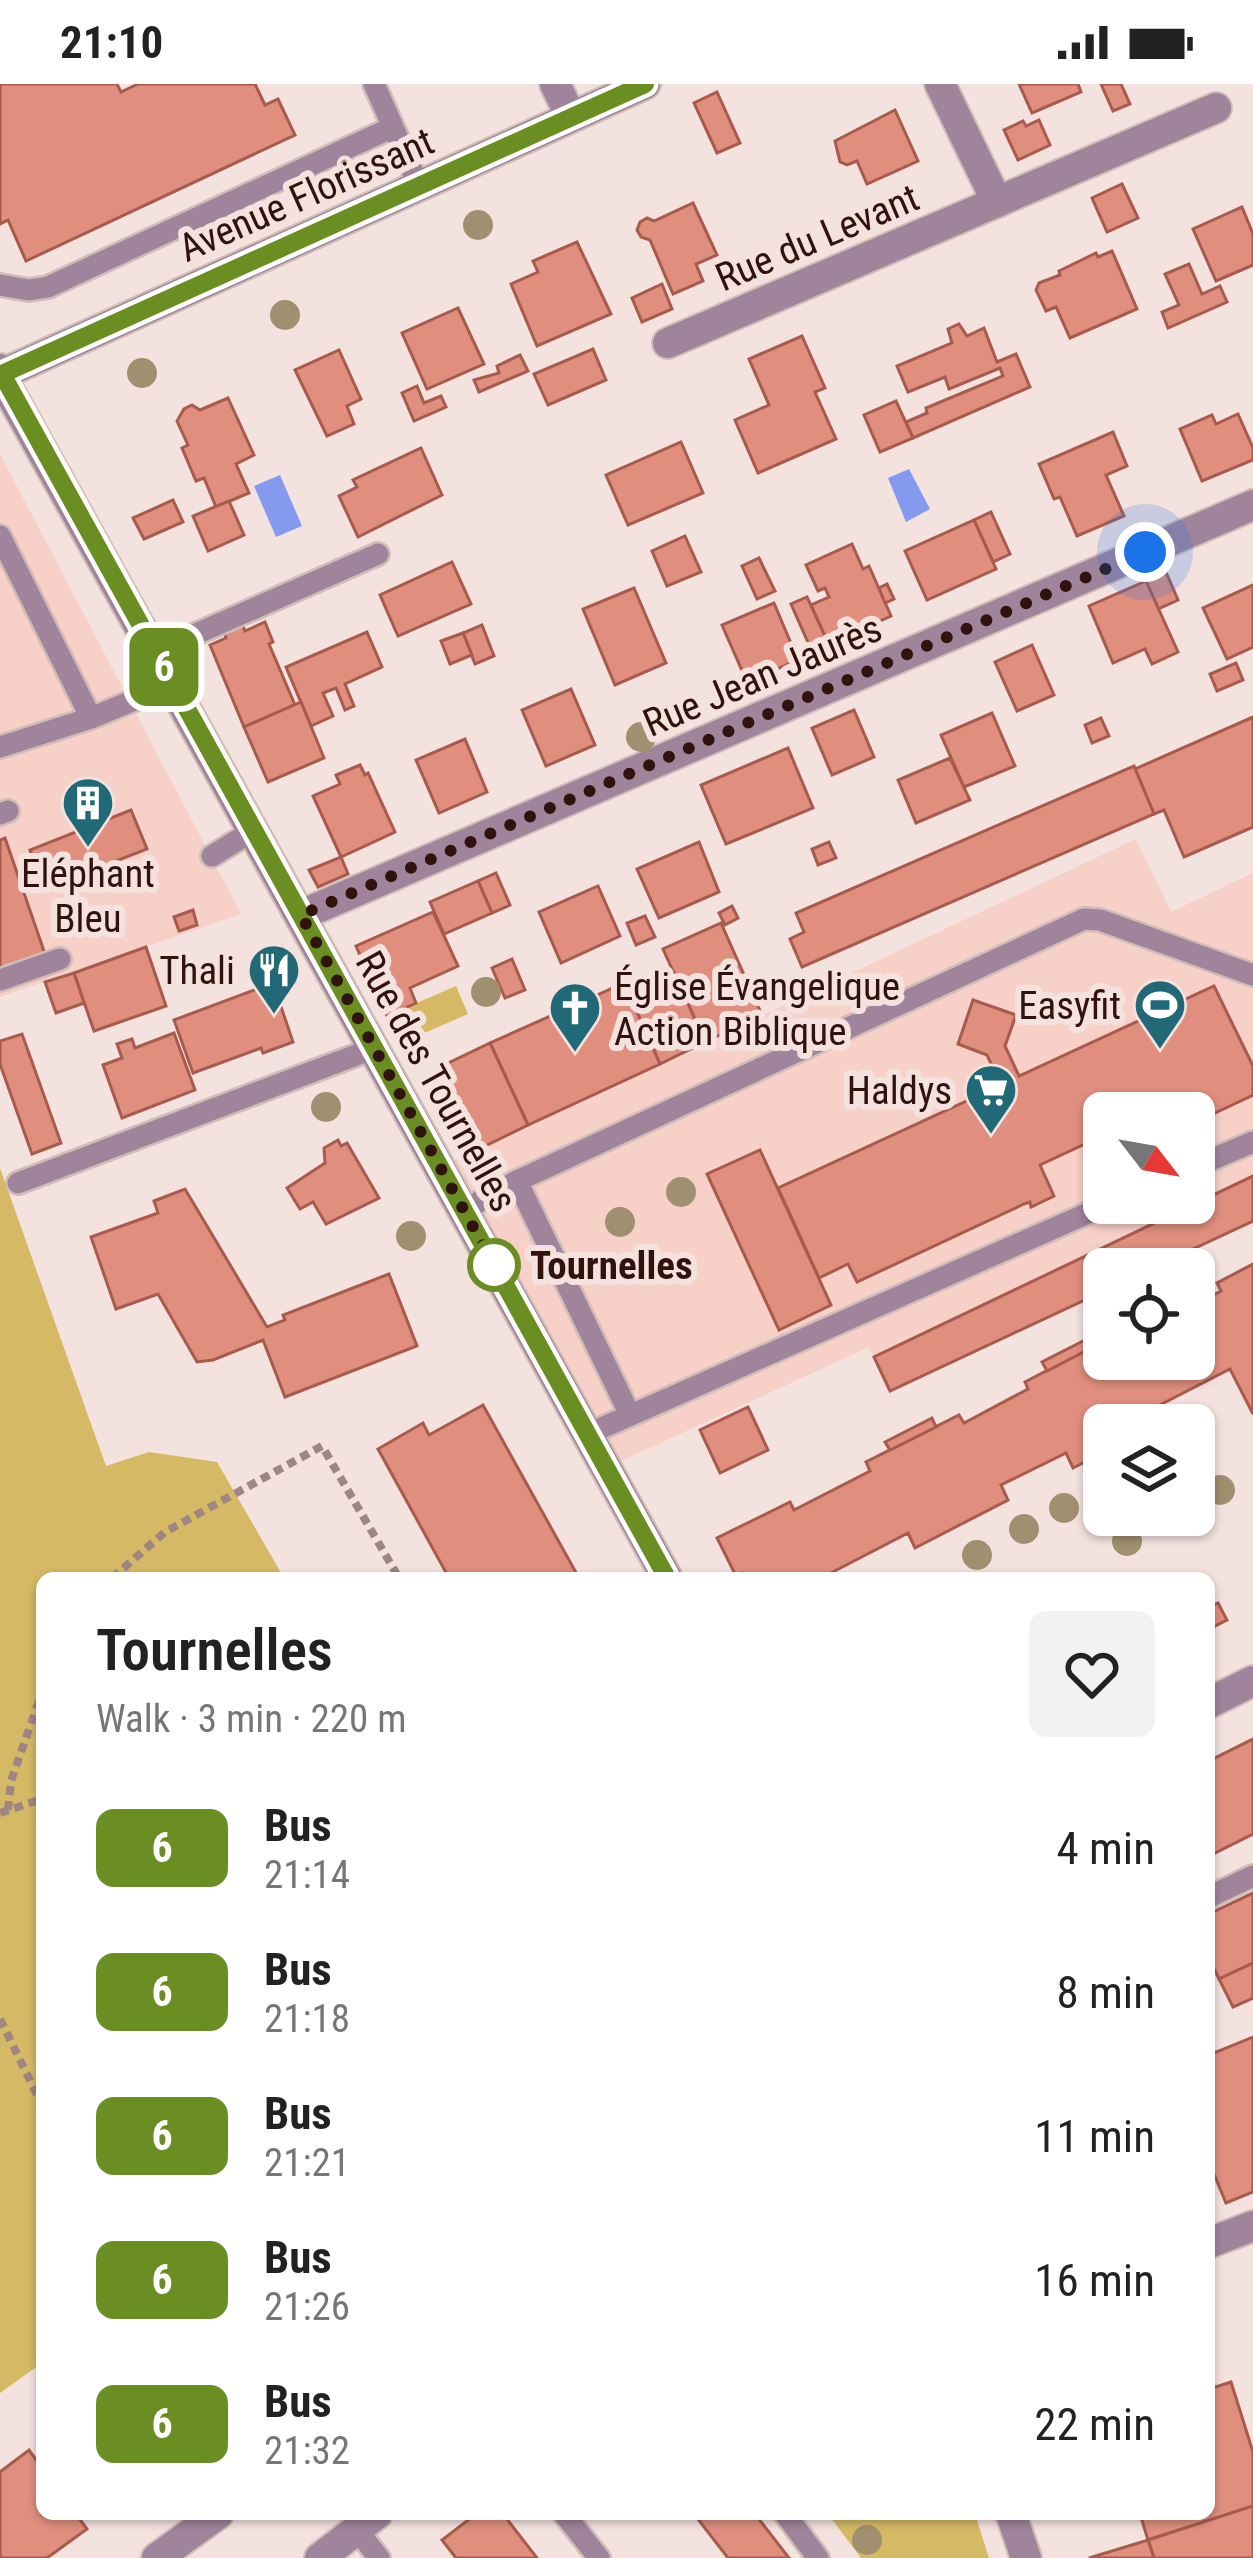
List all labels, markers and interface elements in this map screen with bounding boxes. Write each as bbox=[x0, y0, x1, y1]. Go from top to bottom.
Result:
text: 21:10 bbox=[60, 16, 163, 69]
street label: Avenue Florissant bbox=[172, 118, 441, 272]
street label: Rue du Levant bbox=[709, 175, 926, 301]
your location bbox=[1115, 522, 1175, 582]
street label: Rue Jean Jaurès bbox=[636, 605, 888, 747]
line badge: 6 bbox=[125, 628, 203, 706]
text: 6 bbox=[153, 642, 175, 691]
building icon: Eléphant Bleu bbox=[60, 775, 116, 849]
place label: Eléphant Bleu bbox=[21, 851, 155, 942]
restaurant icon: Thali bbox=[246, 942, 302, 1016]
street label: Rue des Tournelles bbox=[346, 943, 527, 1220]
place label: Thali bbox=[159, 948, 235, 994]
place label: Église Évangelique Action Biblique bbox=[614, 964, 900, 1055]
sports icon: Easyfit bbox=[1132, 977, 1188, 1051]
church icon: Église Évangelique Action Biblique bbox=[547, 980, 603, 1054]
place label: Easyfit bbox=[1018, 983, 1121, 1029]
supermarket icon: Haldys bbox=[963, 1062, 1019, 1136]
place label: Haldys bbox=[847, 1068, 952, 1114]
north arrow bbox=[1083, 1092, 1215, 1224]
map controls bbox=[1083, 1092, 1215, 1536]
marker: Tournelles bbox=[469, 1240, 519, 1290]
place label: Tournelles bbox=[530, 1243, 693, 1289]
button: locate bbox=[1083, 1248, 1215, 1380]
button: layers bbox=[1083, 1404, 1215, 1536]
button: heart bbox=[1029, 1611, 1155, 1737]
text: Tournelles bbox=[96, 1617, 333, 1684]
text: Walk · 3 min · 220 m bbox=[96, 1696, 407, 1742]
text: Bus bbox=[264, 1799, 332, 1852]
text: 4 min bbox=[1056, 1822, 1155, 1875]
text: 6 bbox=[151, 1823, 173, 1872]
text: 21:14 bbox=[264, 1852, 350, 1898]
text: Bus bbox=[264, 1943, 332, 1996]
text: 8 min bbox=[1056, 1966, 1155, 2019]
text: 6 bbox=[151, 1967, 173, 2016]
text: 21:18 bbox=[264, 1996, 350, 2042]
text: Bus bbox=[264, 2087, 332, 2140]
text: 11 min bbox=[1034, 2110, 1155, 2163]
text: 6 bbox=[151, 2111, 173, 2160]
text: 21:21 bbox=[264, 2140, 350, 2186]
text: Bus bbox=[264, 2231, 332, 2284]
text: 16 min bbox=[1034, 2254, 1155, 2307]
text: 6 bbox=[151, 2255, 173, 2304]
text: 21:26 bbox=[264, 2284, 350, 2330]
text: Bus bbox=[264, 2375, 332, 2428]
text: 22 min bbox=[1034, 2398, 1155, 2451]
text: 6 bbox=[151, 2399, 173, 2448]
text: 21:32 bbox=[264, 2428, 350, 2474]

